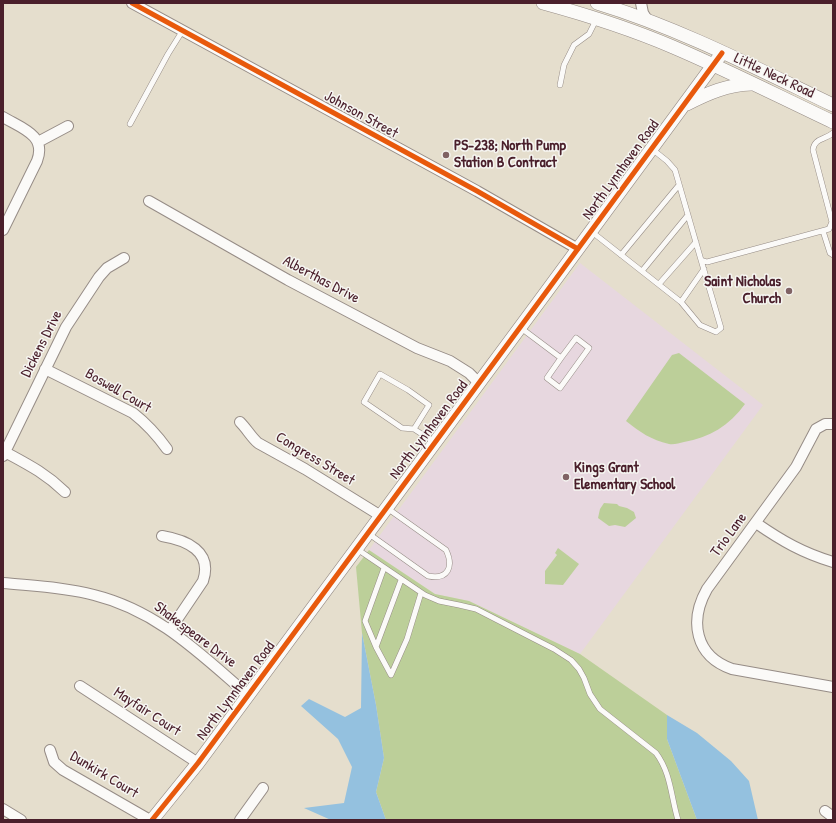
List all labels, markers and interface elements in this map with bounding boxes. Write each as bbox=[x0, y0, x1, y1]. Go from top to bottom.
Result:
street label: Little Neck Road bbox=[731, 50, 817, 102]
street label: Johnson Street bbox=[321, 87, 401, 143]
street label: North Lynnhaven Road bbox=[579, 117, 663, 223]
place label: PS-238; North Pump Station B Contract bbox=[454, 137, 566, 172]
marker: PS-238; North Pump Station B Contract bbox=[441, 150, 451, 160]
street label: Alberthas Drive bbox=[280, 252, 362, 308]
place label: Saint Nicholas Church bbox=[704, 273, 781, 308]
marker: Saint Nicholas Church bbox=[784, 286, 794, 296]
street label: Dickens Drive bbox=[17, 308, 67, 380]
street label: Boswell Court bbox=[82, 365, 154, 417]
street label: North Lynnhaven Road bbox=[386, 377, 472, 483]
street label: Congress Street bbox=[272, 428, 358, 490]
place label: Kings Grant Elementary School bbox=[574, 459, 675, 494]
marker: Kings Grant Elementary School bbox=[561, 472, 571, 482]
street label: Trio Lane bbox=[707, 510, 751, 560]
street label: Shakespeare Drive bbox=[150, 598, 240, 672]
street label: North Lynnhaven Road bbox=[193, 638, 279, 744]
street label: Mayfair Court bbox=[110, 684, 184, 740]
street label: Dunkirk Court bbox=[67, 748, 141, 802]

